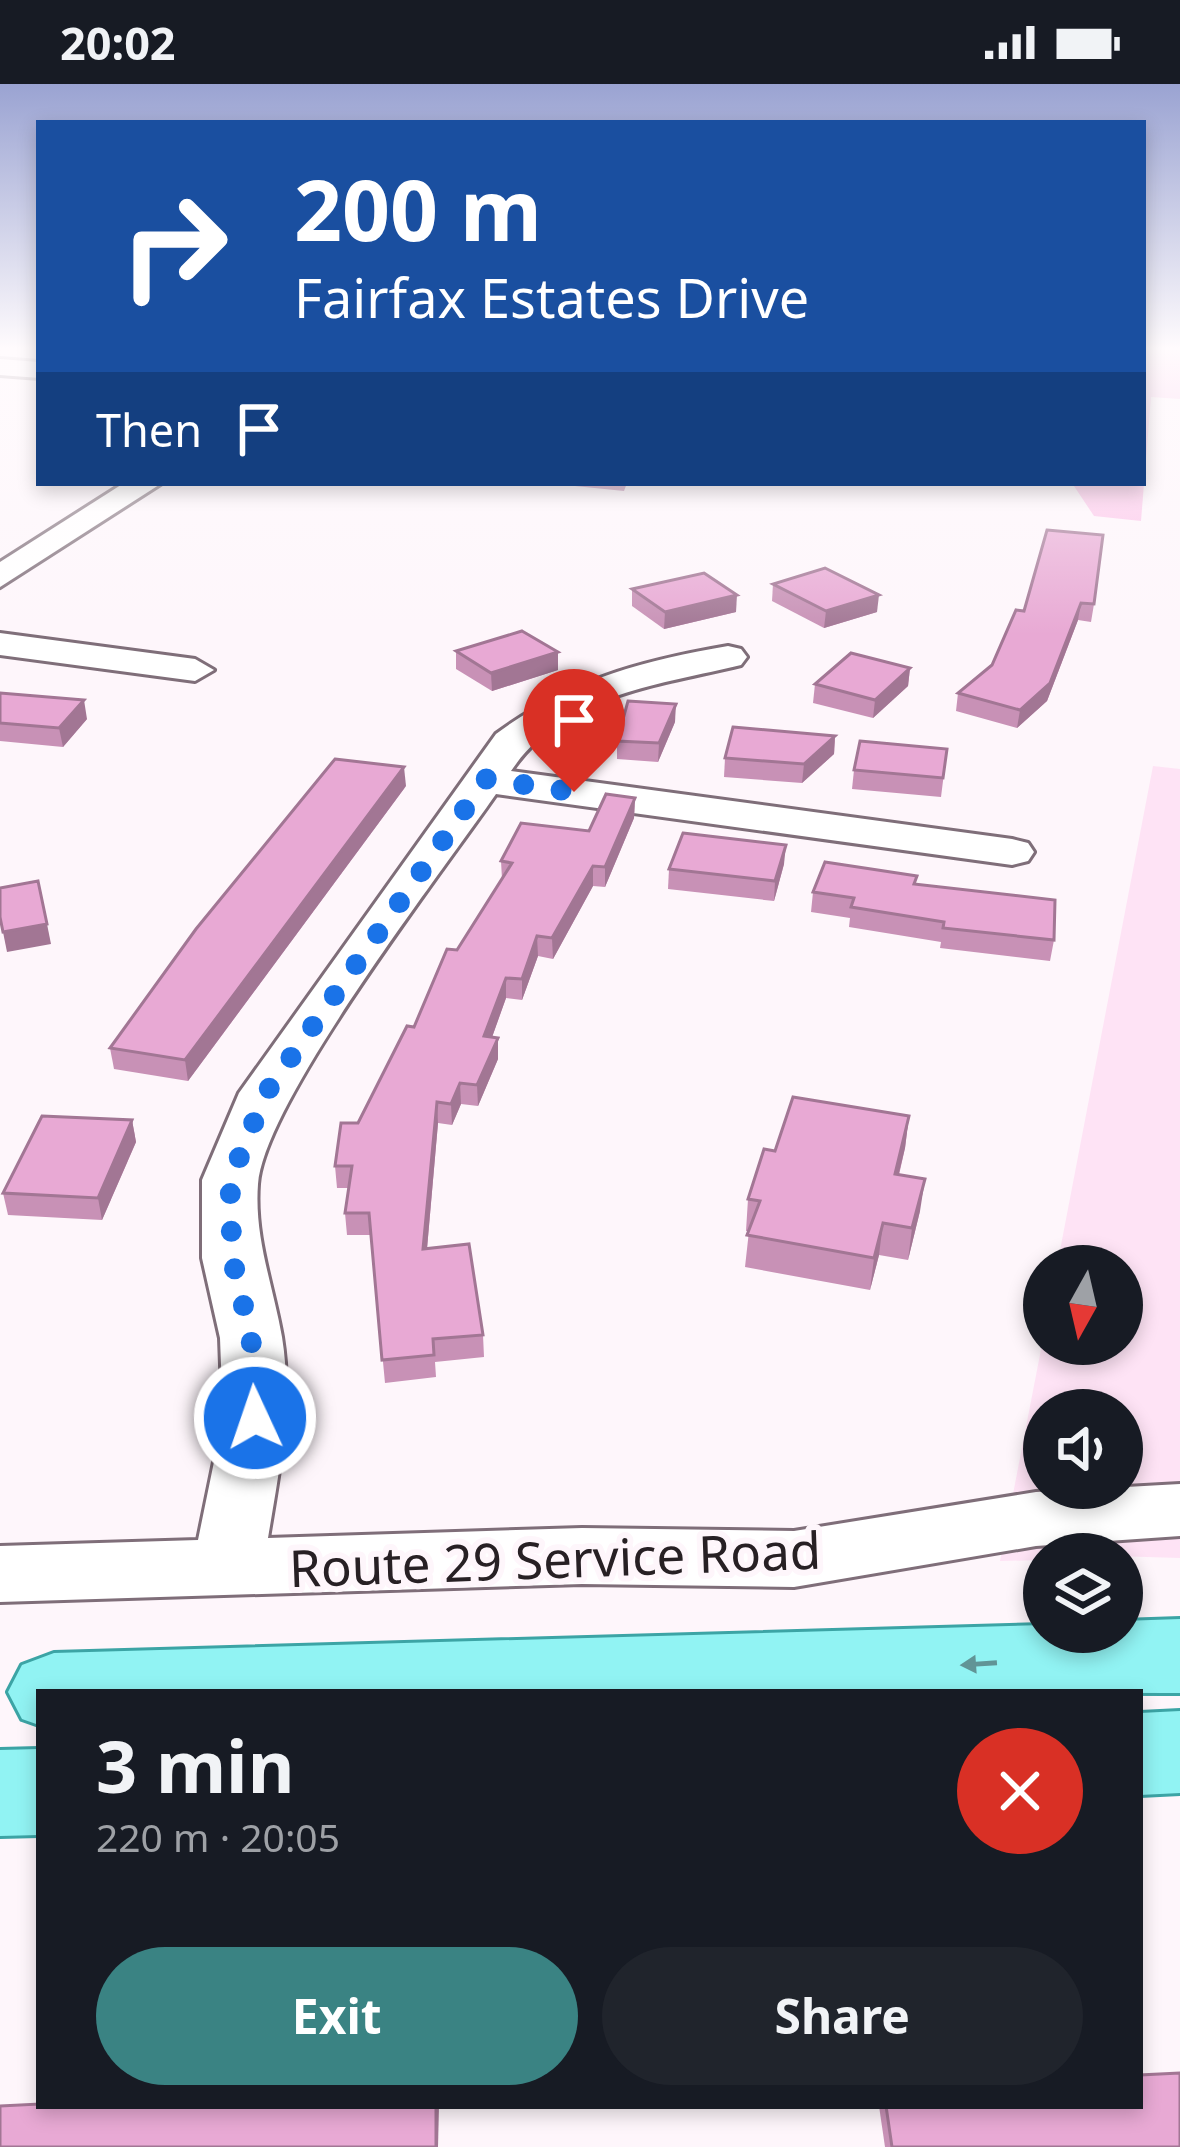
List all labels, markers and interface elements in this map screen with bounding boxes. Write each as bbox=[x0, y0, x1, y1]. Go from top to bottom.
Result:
text: 20:02 bbox=[60, 12, 176, 73]
text: 200 m bbox=[294, 151, 542, 266]
icon: right bbox=[96, 168, 252, 324]
text: Fairfax Estates Drive bbox=[294, 260, 809, 334]
icon: arrive bbox=[226, 396, 292, 462]
text: Then bbox=[96, 399, 202, 460]
pin bbox=[523, 669, 625, 792]
icon: arrive bbox=[541, 687, 607, 753]
north arrow bbox=[1023, 1245, 1143, 1365]
map controls bbox=[1023, 1245, 1143, 1653]
position arrow bbox=[192, 1355, 318, 1481]
button: sound bbox=[1023, 1389, 1143, 1509]
street label: Route 29 Service Road bbox=[288, 1514, 822, 1602]
button: layers bbox=[1023, 1533, 1143, 1653]
one-way arrow bbox=[960, 1655, 997, 1674]
text: 3 min bbox=[96, 1716, 294, 1814]
button: close bbox=[957, 1728, 1083, 1854]
text: 220 m · 20:05 bbox=[96, 1810, 340, 1863]
button: Exit bbox=[96, 1947, 578, 2085]
button: Share bbox=[602, 1947, 1083, 2085]

